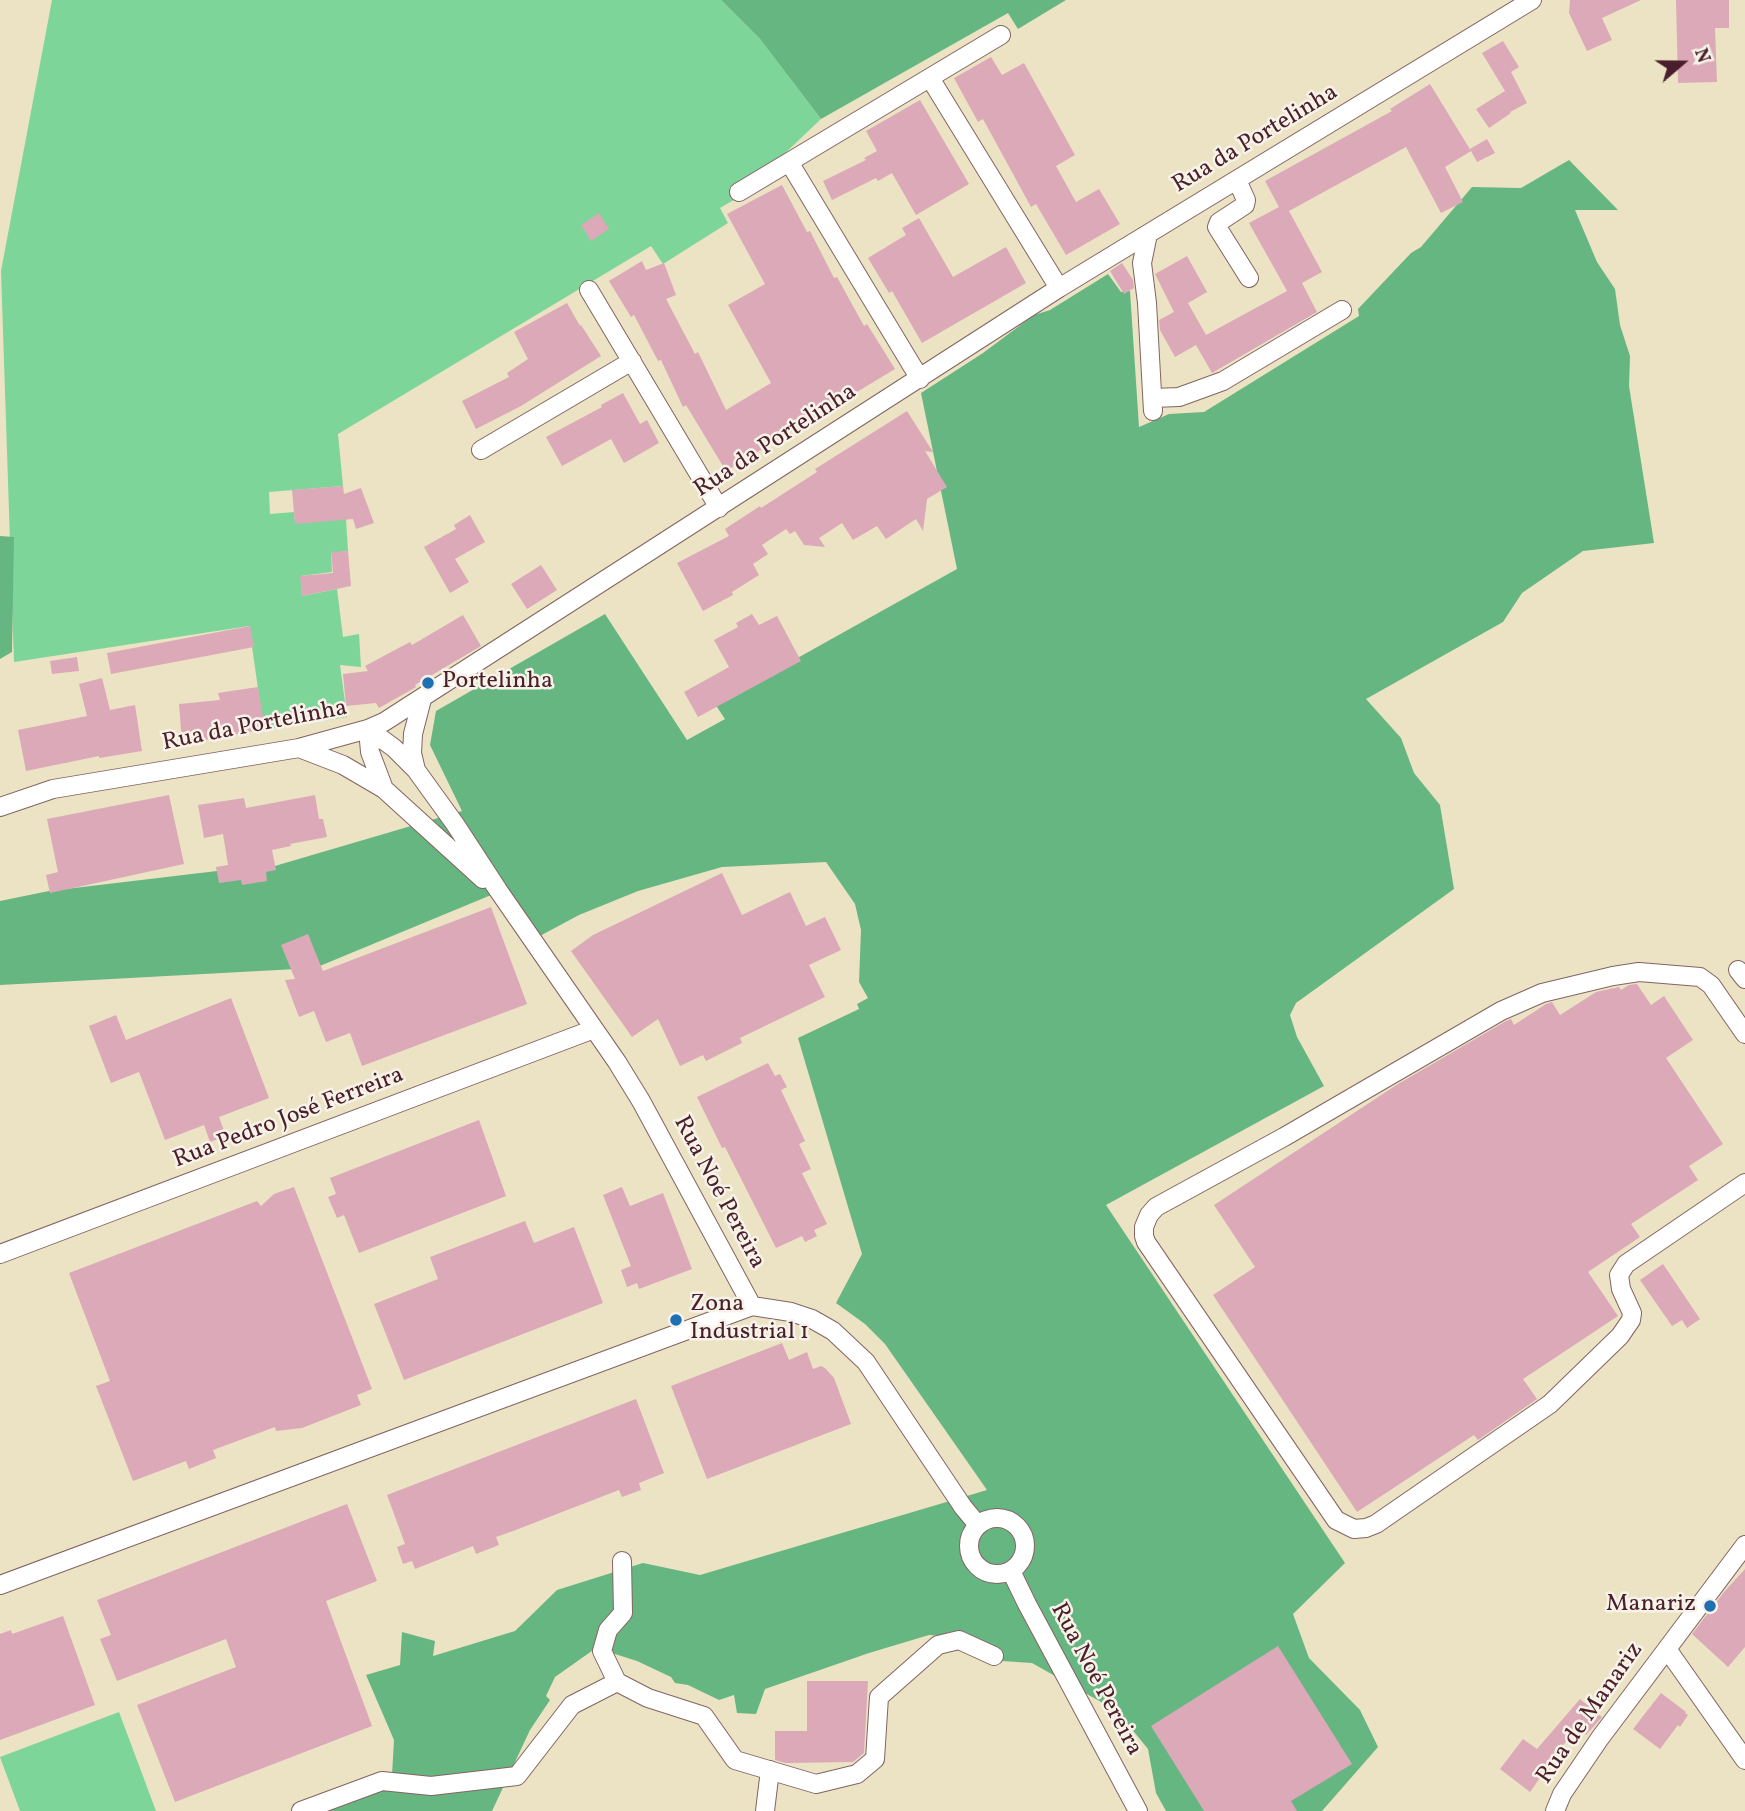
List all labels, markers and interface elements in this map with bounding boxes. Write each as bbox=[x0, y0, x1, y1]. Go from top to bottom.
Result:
north arrow bbox=[1647, 28, 1717, 98]
text: N bbox=[1687, 45, 1716, 67]
street label: Rua da Portelinha bbox=[1168, 79, 1344, 201]
street label: Rua da Portelinha bbox=[689, 379, 863, 505]
place label: Portelinha bbox=[442, 669, 553, 697]
marker: Portelinha bbox=[420, 675, 436, 691]
street label: Rua da Portelinha bbox=[160, 695, 350, 759]
street label: Rua Pedro José Ferreira bbox=[170, 1062, 408, 1176]
street label: Rua Noé Pereira bbox=[666, 1112, 770, 1274]
place label: Zona Industrial 1 bbox=[690, 1292, 809, 1348]
marker: Zona Industrial 1 bbox=[668, 1312, 684, 1328]
place label: Manariz bbox=[1606, 1592, 1696, 1620]
marker: Manariz bbox=[1702, 1598, 1718, 1614]
street label: Rua Noé Pereira bbox=[1043, 1599, 1147, 1761]
street label: Rua de Manariz bbox=[1532, 1638, 1650, 1790]

